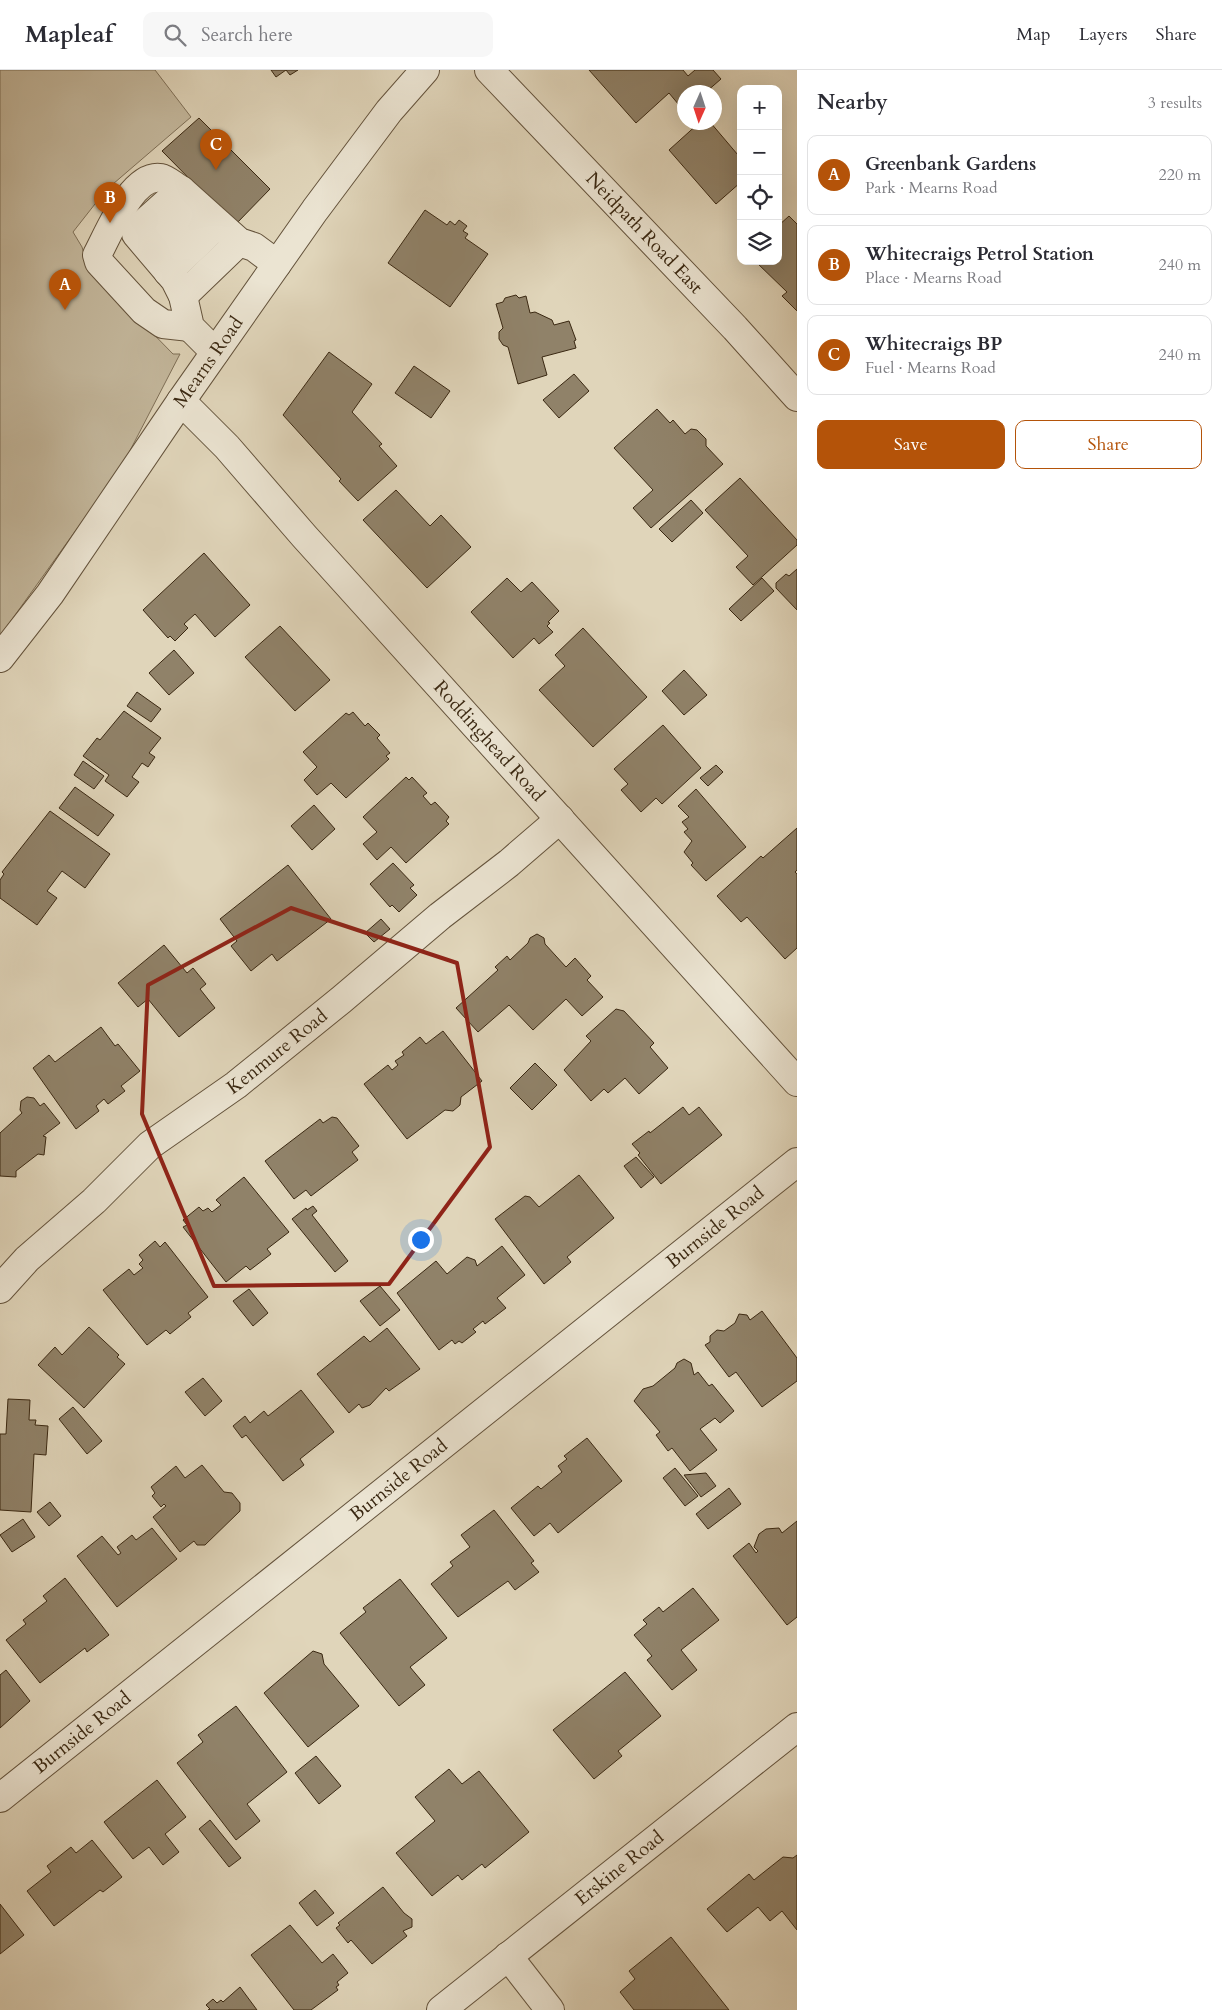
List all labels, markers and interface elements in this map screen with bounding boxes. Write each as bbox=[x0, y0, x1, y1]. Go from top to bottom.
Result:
search box bbox=[143, 12, 493, 57]
text: Mapleaf bbox=[25, 18, 113, 51]
icon: search bbox=[161, 21, 189, 49]
text: Search here bbox=[201, 22, 293, 48]
text: Map bbox=[1016, 22, 1051, 47]
text: Layers bbox=[1079, 22, 1128, 47]
text: Share bbox=[1156, 22, 1197, 47]
north arrow bbox=[677, 85, 722, 130]
map controls bbox=[737, 85, 782, 265]
button: + bbox=[737, 85, 782, 130]
text: Nearby bbox=[817, 88, 888, 117]
text: 3 results bbox=[1148, 92, 1202, 114]
pin: C bbox=[200, 129, 232, 170]
button: − bbox=[737, 130, 782, 175]
text: Greenbank Gardens bbox=[865, 151, 1036, 177]
text: A bbox=[828, 164, 840, 186]
text: 220 m bbox=[1159, 164, 1201, 186]
street label: Neidpath Road East bbox=[580, 166, 709, 300]
button: locate bbox=[737, 175, 782, 220]
text: Park · Mearns Road bbox=[865, 177, 997, 199]
pin: B bbox=[94, 182, 126, 223]
button: layers bbox=[737, 220, 782, 265]
text: Whitecraigs Petrol Station bbox=[865, 241, 1094, 267]
text: B bbox=[828, 254, 840, 276]
text: 240 m bbox=[1159, 254, 1201, 276]
text: Place · Mearns Road bbox=[865, 267, 1002, 289]
pin: A bbox=[49, 269, 81, 310]
street label: Mearns Road bbox=[167, 311, 249, 413]
text: Whitecraigs BP bbox=[865, 331, 1002, 357]
text: C bbox=[828, 344, 840, 366]
text: 240 m bbox=[1159, 344, 1201, 366]
text: Fuel · Mearns Road bbox=[865, 357, 996, 379]
button: Save bbox=[817, 420, 1005, 469]
button: Share bbox=[1015, 420, 1202, 469]
street label: Roddinghead Road bbox=[428, 675, 551, 807]
street label: Kenmure Road bbox=[222, 1003, 333, 1100]
street label: Burnside Road bbox=[661, 1180, 770, 1274]
your location bbox=[408, 1227, 434, 1253]
street label: Burnside Road bbox=[344, 1433, 453, 1527]
street label: Burnside Road bbox=[28, 1685, 136, 1780]
street label: Erskine Road bbox=[570, 1825, 669, 1912]

